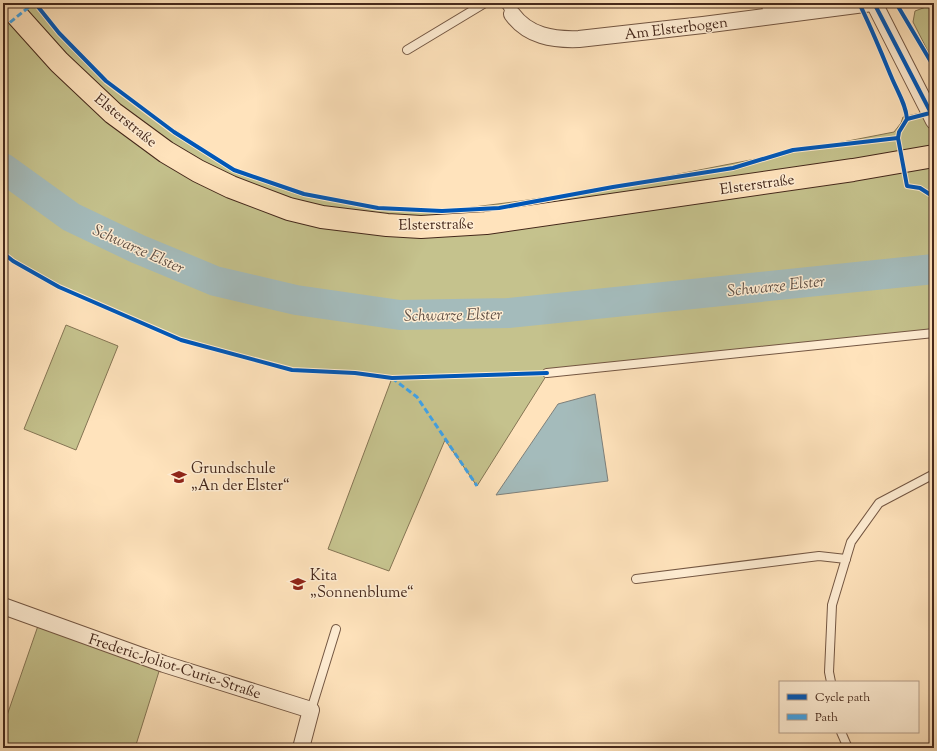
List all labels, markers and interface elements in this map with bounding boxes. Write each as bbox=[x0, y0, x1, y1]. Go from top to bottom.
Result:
street label: Am Elsterbogen bbox=[623, 13, 729, 46]
street label: Elsterstraße bbox=[89, 89, 161, 153]
street label: Elsterstraße bbox=[718, 170, 796, 201]
street label: Elsterstraße bbox=[398, 214, 474, 237]
water label: Schwarze Elster bbox=[88, 220, 188, 281]
water label: Schwarze Elster bbox=[726, 271, 827, 304]
water label: Schwarze Elster bbox=[404, 304, 503, 329]
place label: Grundschule „An der Elster“ bbox=[191, 459, 290, 497]
school or university icon: Grundschule „An der Elster“ bbox=[170, 468, 188, 486]
place label: Kita „Sonnenblume“ bbox=[310, 566, 414, 604]
school or university icon: Kita „Sonnenblume“ bbox=[289, 575, 307, 593]
street label: Frederic-Joliot-Curie-Straße bbox=[85, 630, 264, 705]
legend bbox=[779, 681, 919, 733]
text: Cycle path bbox=[815, 689, 870, 707]
text: Path bbox=[815, 709, 838, 727]

